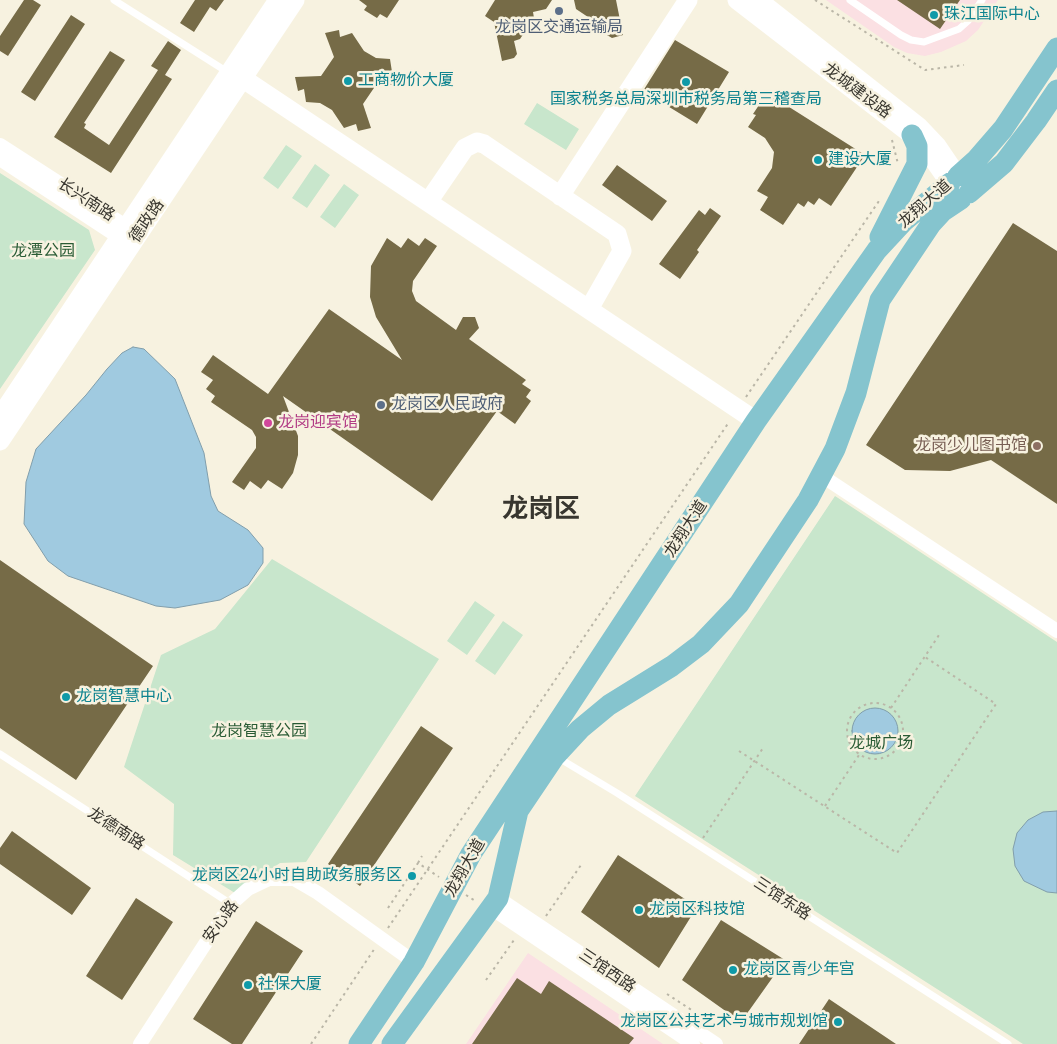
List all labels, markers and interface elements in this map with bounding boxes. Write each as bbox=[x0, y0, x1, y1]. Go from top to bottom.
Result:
marker: 龙岗区交通运输局 bbox=[553, 5, 565, 17]
place label: 珠江国际中心 bbox=[944, 5, 1040, 25]
marker: 珠江国际中心 bbox=[928, 9, 940, 21]
place label: 龙岗区交通运输局 bbox=[495, 18, 623, 38]
street label: 龙城建设路 bbox=[819, 59, 895, 123]
place label: 工商物价大厦 bbox=[358, 71, 454, 91]
marker: 工商物价大厦 bbox=[342, 75, 354, 87]
marker: 国家税务总局深圳市税务局第三稽查局 bbox=[680, 76, 692, 88]
place label: 国家税务总局深圳市税务局第三稽查局 bbox=[550, 90, 822, 110]
place label: 建设大厦 bbox=[828, 150, 892, 170]
marker: 建设大厦 bbox=[812, 154, 824, 166]
street label: 长兴南路 bbox=[54, 175, 118, 225]
street label: 龙翔大道 bbox=[895, 176, 955, 232]
street label: 德政路 bbox=[126, 196, 168, 246]
park label: 龙潭公园 bbox=[11, 242, 75, 262]
place label: 龙岗区人民政府 bbox=[391, 395, 503, 415]
marker: 龙岗区人民政府 bbox=[375, 399, 387, 411]
place label: 龙岗迎宾馆 bbox=[278, 413, 358, 433]
marker: 龙岗迎宾馆 bbox=[262, 417, 274, 429]
place label: 龙岗少儿图书馆 bbox=[915, 436, 1027, 456]
marker: 龙岗少儿图书馆 bbox=[1031, 440, 1043, 452]
district label: 龙岗区 bbox=[502, 494, 580, 526]
street label: 龙翔大道 bbox=[661, 497, 711, 561]
place label: 龙岗智慧中心 bbox=[76, 687, 172, 707]
marker: 龙岗智慧中心 bbox=[60, 691, 72, 703]
park label: 龙岗智慧公园 bbox=[211, 722, 307, 742]
park label: 龙城广场 bbox=[849, 734, 913, 754]
street label: 龙德南路 bbox=[84, 804, 148, 854]
street label: 龙翔大道 bbox=[441, 835, 489, 901]
place label: 龙岗区24小时自助政务服务区 bbox=[192, 866, 402, 886]
marker: 龙岗区24小时自助政务服务区 bbox=[406, 870, 418, 882]
street label: 三馆东路 bbox=[750, 874, 814, 924]
street label: 安心路 bbox=[199, 897, 243, 947]
place label: 龙岗区科技馆 bbox=[649, 900, 745, 920]
marker: 龙岗区科技馆 bbox=[633, 904, 645, 916]
street label: 三馆西路 bbox=[575, 945, 639, 997]
place label: 龙岗区青少年宫 bbox=[743, 960, 855, 980]
marker: 龙岗区青少年宫 bbox=[727, 964, 739, 976]
place label: 社保大厦 bbox=[258, 975, 322, 995]
marker: 社保大厦 bbox=[242, 979, 254, 991]
place label: 龙岗区公共艺术与城市规划馆 bbox=[620, 1012, 828, 1032]
marker: 龙岗区公共艺术与城市规划馆 bbox=[832, 1016, 844, 1028]

